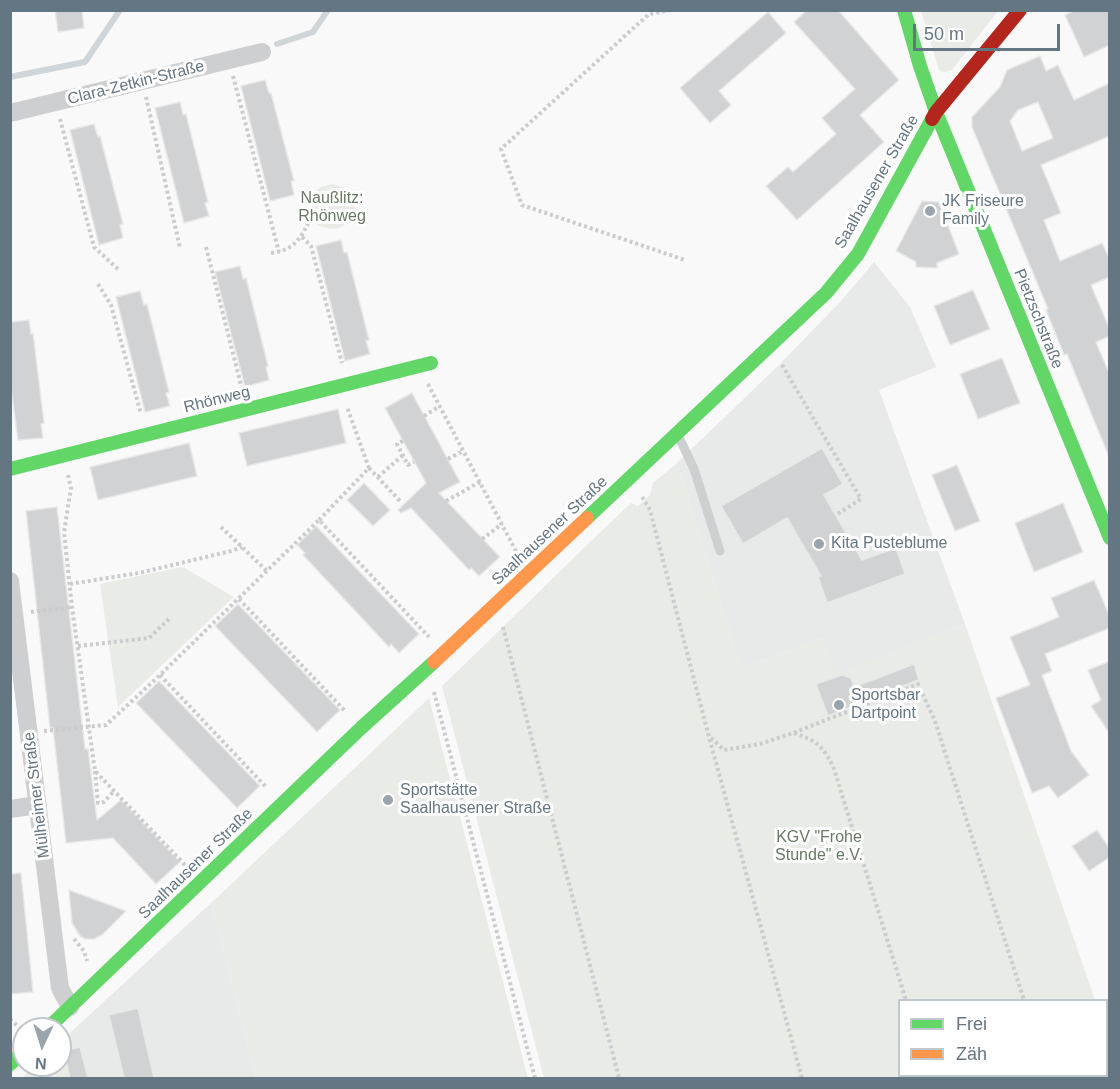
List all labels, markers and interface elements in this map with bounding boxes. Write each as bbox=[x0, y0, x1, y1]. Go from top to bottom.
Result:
scale bar bbox=[916, 12, 1063, 50]
text: 50 m bbox=[924, 24, 964, 44]
street label: Clara-Zetkin-Straße bbox=[66, 57, 206, 109]
street label: Saalhausener Straße bbox=[831, 112, 923, 252]
park label: Naußlitz: Rhönweg bbox=[298, 189, 366, 227]
place label: JK Friseure Family bbox=[942, 192, 1024, 230]
marker: JK Friseure Family bbox=[923, 204, 937, 218]
street label: Pietzschstraße bbox=[1009, 266, 1067, 372]
street label: Rhönweg bbox=[182, 383, 252, 417]
street label: Saalhausener Straße bbox=[488, 472, 612, 590]
place label: Kita Pusteblume bbox=[831, 534, 948, 554]
marker: Kita Pusteblume bbox=[812, 537, 826, 551]
place label: Sportsbar Dartpoint bbox=[851, 686, 920, 724]
marker: Sportsbar Dartpoint bbox=[832, 698, 846, 712]
street label: Mülheimer Straße bbox=[20, 731, 54, 859]
place label: Sportstätte Saalhausener Straße bbox=[400, 781, 551, 819]
marker: Sportstätte Saalhausener Straße bbox=[381, 793, 395, 807]
street label: Saalhausener Straße bbox=[135, 805, 257, 923]
park label: KGV "Frohe Stunde" e.V. bbox=[775, 828, 863, 866]
legend bbox=[898, 999, 1108, 1077]
text: Frei bbox=[956, 1014, 987, 1034]
north arrow bbox=[12, 1017, 72, 1077]
text: Zäh bbox=[956, 1044, 987, 1064]
text: N bbox=[34, 1055, 47, 1072]

